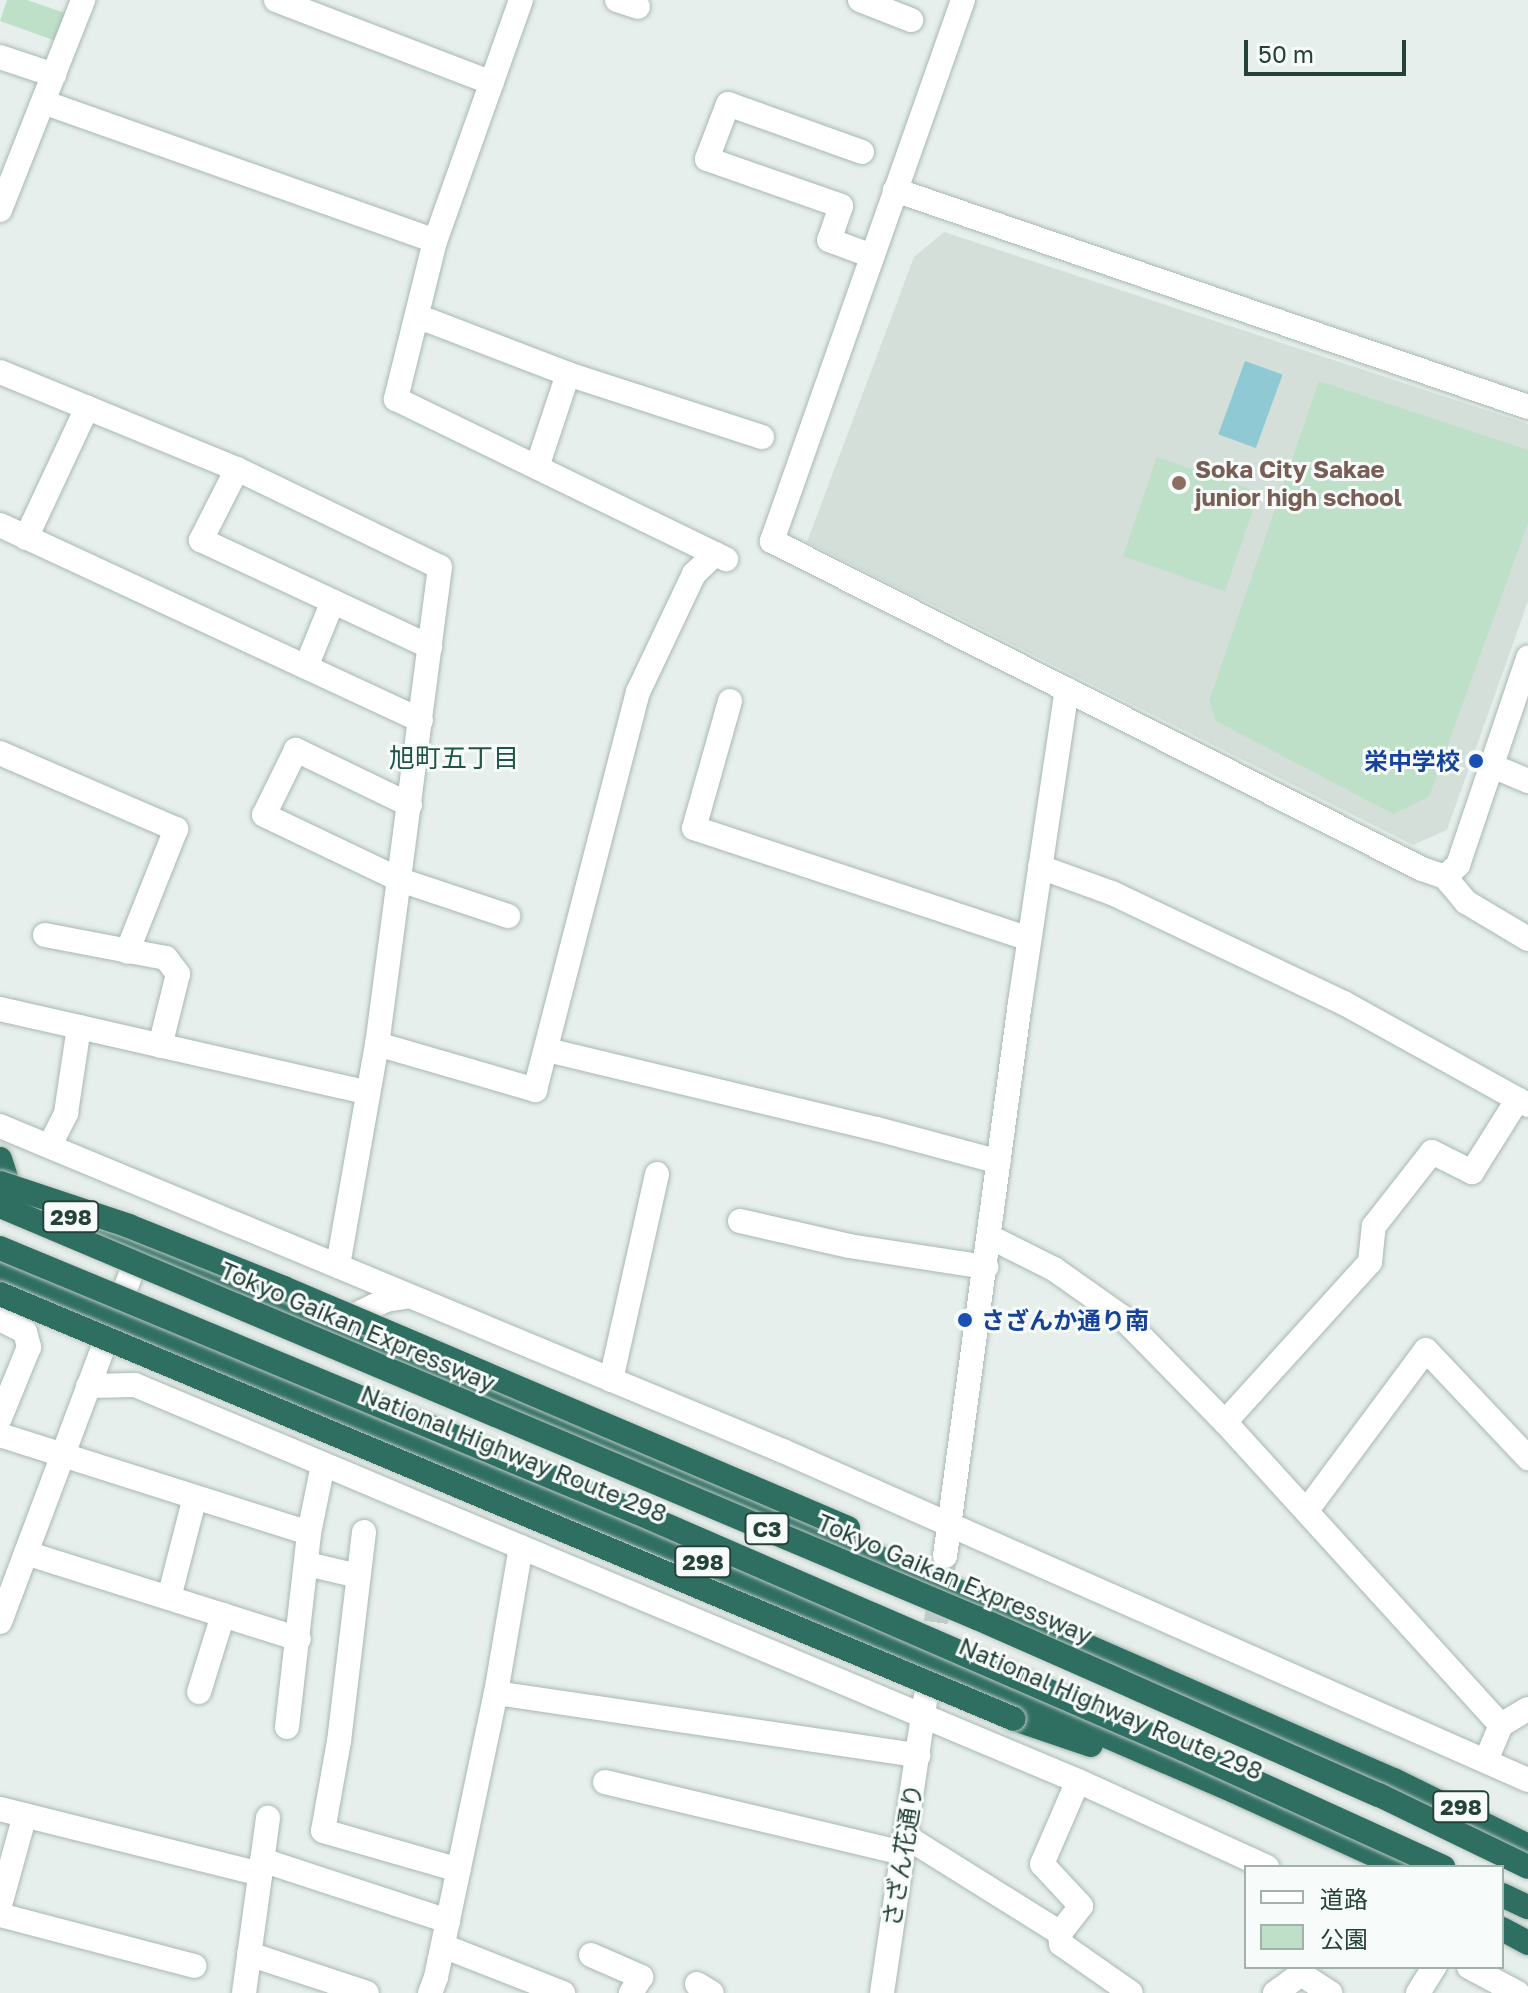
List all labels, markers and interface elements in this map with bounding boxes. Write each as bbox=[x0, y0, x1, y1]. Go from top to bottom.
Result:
scale bar bbox=[1248, 24, 1410, 74]
text: 50 m bbox=[1258, 39, 1314, 68]
place label: Soka City Sakae junior high school bbox=[1195, 455, 1402, 511]
marker: Soka City Sakae junior high school bbox=[1170, 474, 1188, 492]
district label: 旭町五丁目 bbox=[389, 742, 519, 774]
place label: 栄中学校 bbox=[1364, 747, 1460, 775]
marker: 栄中学校 bbox=[1467, 752, 1485, 770]
road number: 298 bbox=[41, 1199, 101, 1235]
street label: Tokyo Gaikan Expressway bbox=[216, 1255, 500, 1397]
place label: さざんか通り南 bbox=[981, 1306, 1149, 1334]
marker: さざんか通り南 bbox=[956, 1311, 974, 1329]
street label: National Highway Route 298 bbox=[357, 1378, 671, 1528]
street label: Tokyo Gaikan Expressway bbox=[813, 1507, 1097, 1649]
road number: C3 bbox=[743, 1511, 791, 1547]
road number: 298 bbox=[673, 1544, 733, 1580]
street label: National Highway Route 298 bbox=[955, 1631, 1267, 1785]
street label: さざん花通り bbox=[877, 1782, 927, 1928]
road number: 298 bbox=[1431, 1789, 1491, 1825]
legend bbox=[1244, 1865, 1504, 1969]
text: 道路 bbox=[1320, 1884, 1368, 1913]
text: 公園 bbox=[1320, 1924, 1368, 1953]

